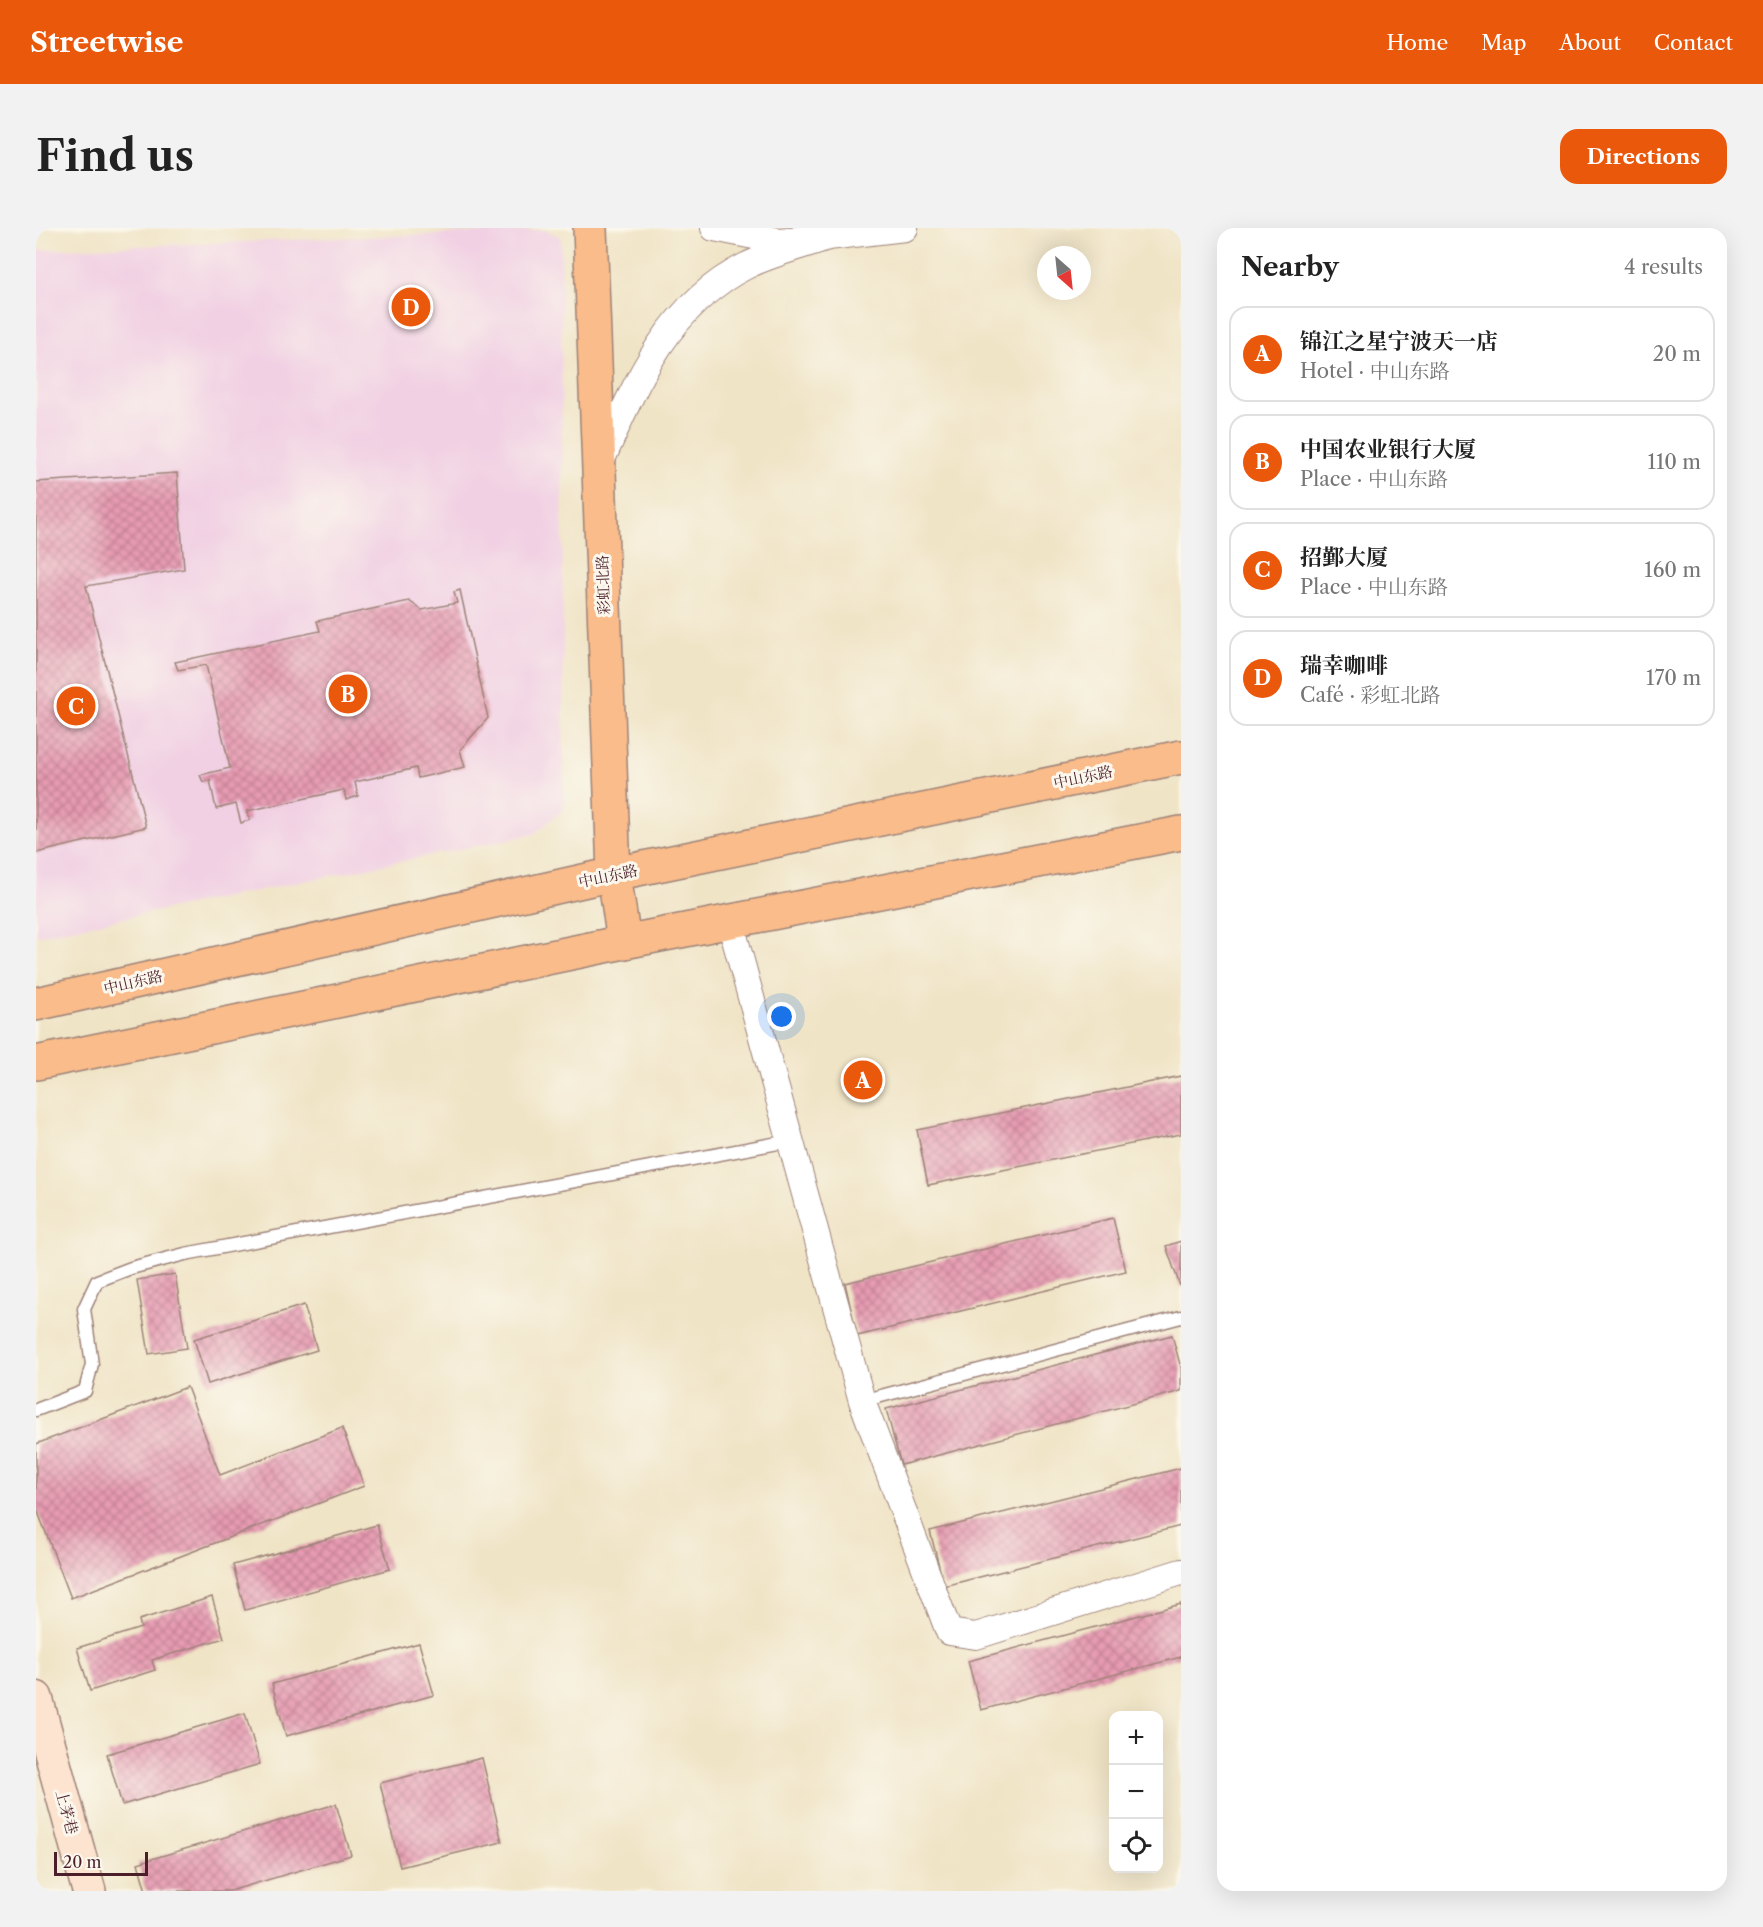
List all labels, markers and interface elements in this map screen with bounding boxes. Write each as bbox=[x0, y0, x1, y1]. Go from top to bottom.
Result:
text: Streetwise bbox=[30, 25, 184, 59]
text: Home bbox=[1387, 30, 1448, 55]
text: Map bbox=[1481, 30, 1526, 55]
text: About bbox=[1559, 30, 1621, 55]
text: Contact bbox=[1654, 30, 1733, 55]
button: Directions bbox=[1560, 129, 1727, 184]
text: Find us bbox=[36, 130, 194, 182]
north arrow bbox=[1037, 246, 1091, 300]
text: Nearby bbox=[1241, 251, 1339, 283]
text: 4 results bbox=[1624, 255, 1703, 279]
pin: D bbox=[392, 284, 430, 329]
text: 锦江之星宁波天一店 bbox=[1300, 328, 1498, 355]
text: A bbox=[1255, 342, 1270, 366]
text: 20 m bbox=[1653, 342, 1701, 366]
text: Hotel · 中山东路 bbox=[1300, 359, 1449, 383]
text: 中国农业银行大厦 bbox=[1300, 436, 1476, 463]
text: B bbox=[1255, 450, 1270, 474]
text: 110 m bbox=[1648, 450, 1701, 474]
text: Place · 中山东路 bbox=[1300, 467, 1448, 491]
text: 招鄞大厦 bbox=[1300, 544, 1388, 571]
street label: 彩虹北路 bbox=[592, 555, 614, 615]
text: C bbox=[1254, 558, 1271, 582]
text: 160 m bbox=[1644, 558, 1701, 582]
text: Place · 中山东路 bbox=[1300, 575, 1448, 599]
text: 瑞幸咖啡 bbox=[1300, 652, 1388, 679]
text: D bbox=[1254, 666, 1271, 690]
text: 170 m bbox=[1646, 666, 1701, 690]
pin: B bbox=[328, 672, 368, 716]
text: Café · 彩虹北路 bbox=[1300, 683, 1440, 707]
pin: C bbox=[56, 684, 96, 728]
street label: 中山东路 bbox=[1052, 761, 1114, 793]
street label: 中山东路 bbox=[577, 860, 639, 892]
street label: 中山东路 bbox=[102, 966, 164, 998]
your location bbox=[767, 1002, 796, 1031]
pin: A bbox=[844, 1058, 882, 1102]
map controls bbox=[1109, 1711, 1163, 1873]
button: + bbox=[1109, 1711, 1163, 1765]
button: − bbox=[1109, 1765, 1163, 1819]
street label: 上茅巷 bbox=[52, 1788, 82, 1836]
button: locate bbox=[1109, 1819, 1163, 1873]
scale bar bbox=[54, 1849, 148, 1876]
text: 20 m bbox=[63, 1852, 102, 1872]

